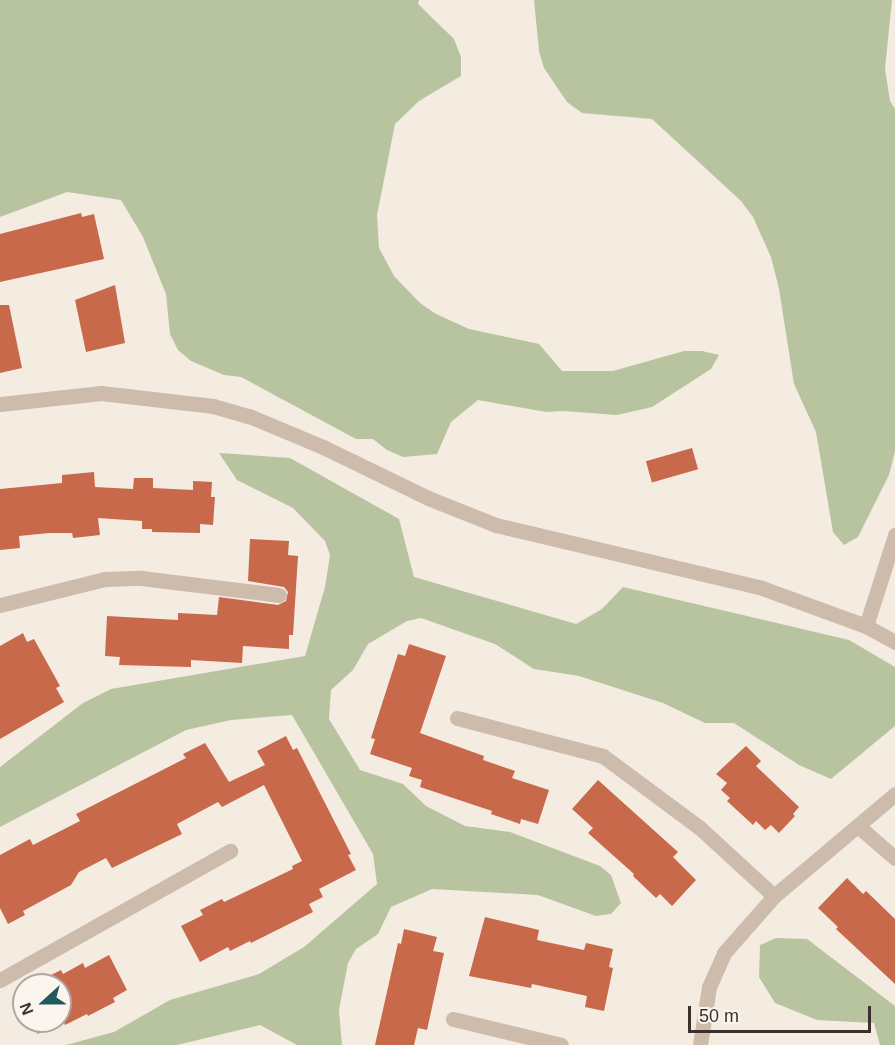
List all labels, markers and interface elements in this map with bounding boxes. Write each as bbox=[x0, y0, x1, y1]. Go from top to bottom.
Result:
north arrow bbox=[12, 973, 72, 1033]
scale bar bbox=[691, 994, 874, 1032]
text: N bbox=[17, 1000, 37, 1017]
text: 50 m bbox=[699, 1006, 739, 1026]

